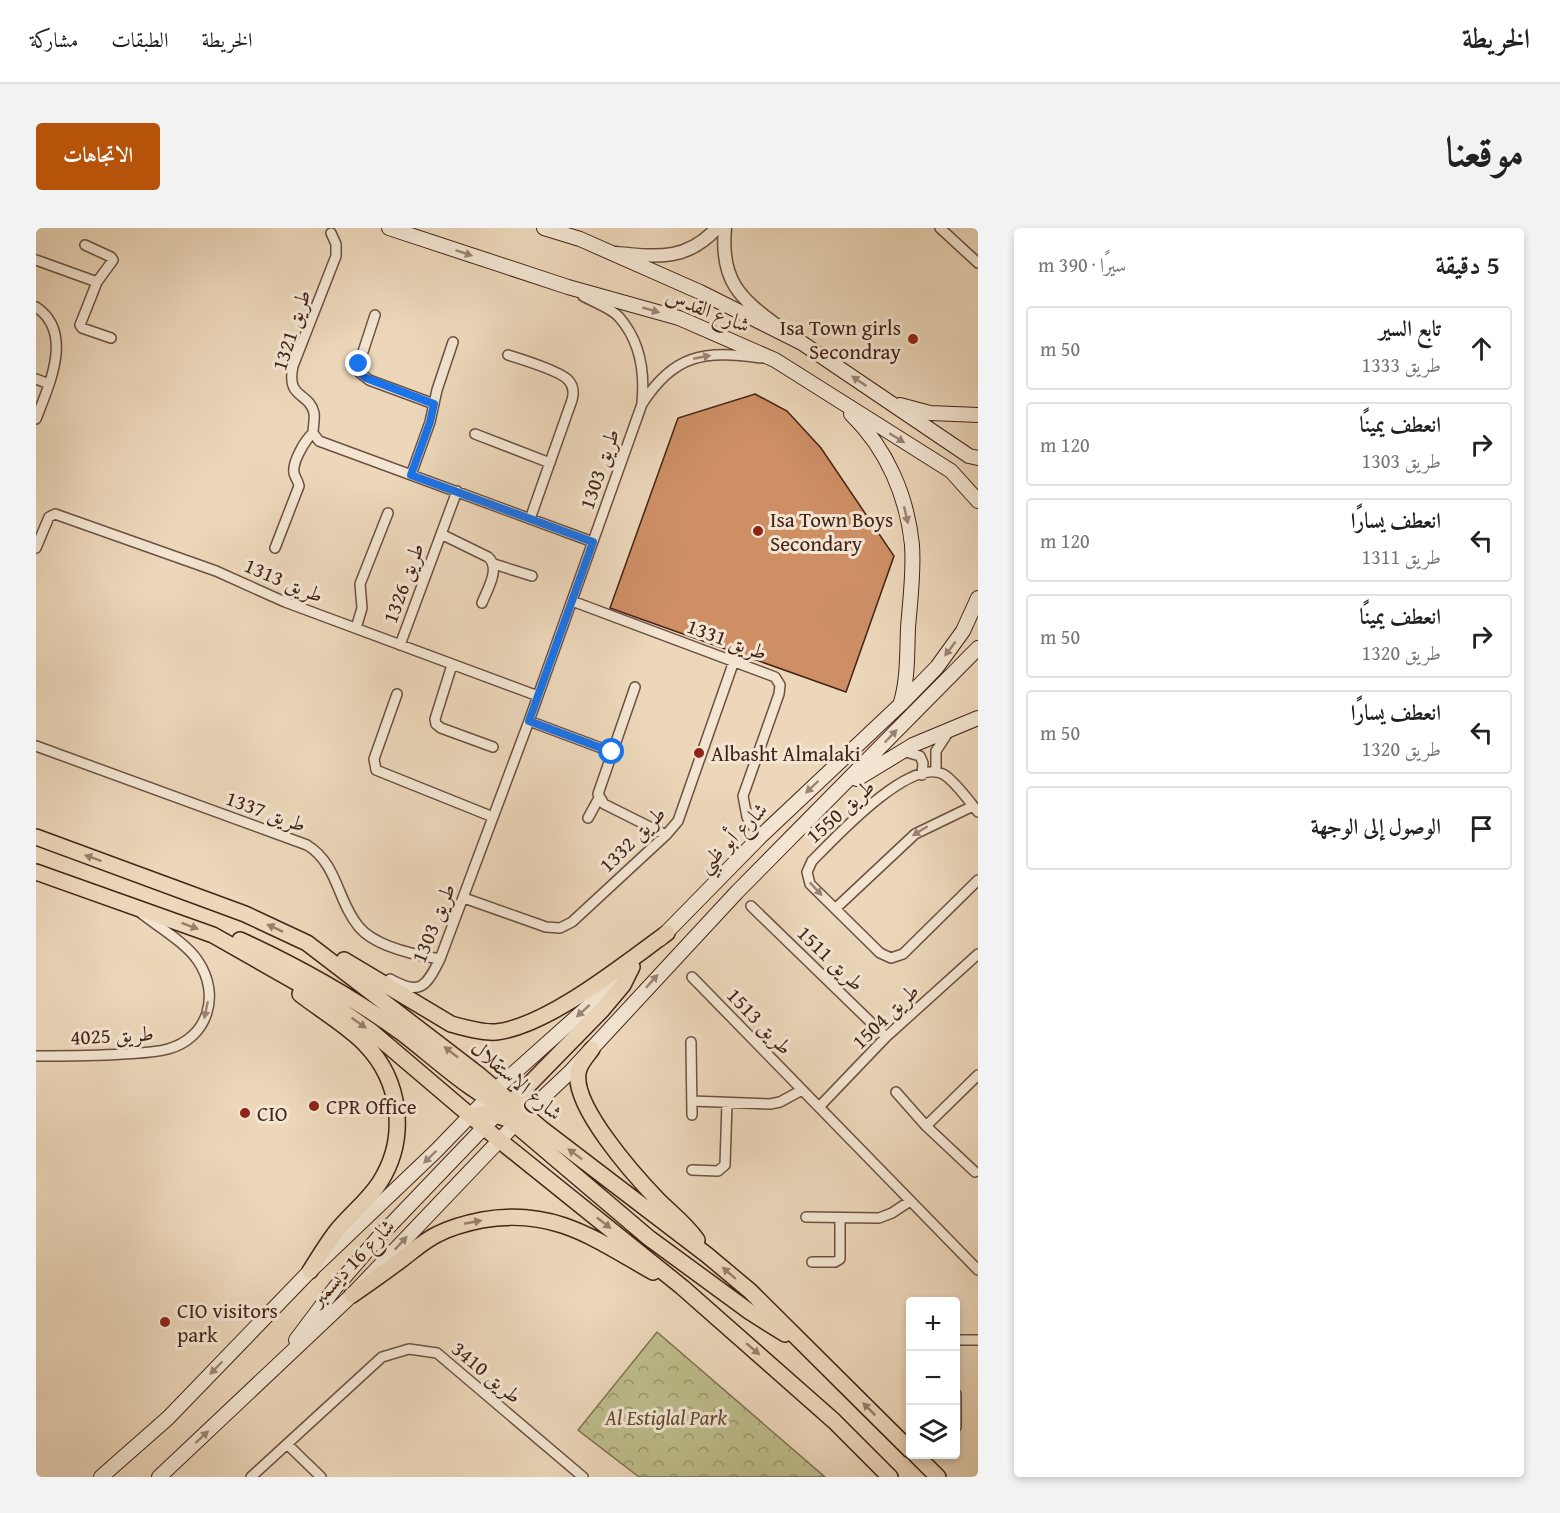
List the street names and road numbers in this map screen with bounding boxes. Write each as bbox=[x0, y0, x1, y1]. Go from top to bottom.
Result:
street label: شارع القدس bbox=[660, 280, 755, 343]
street label: طريق 1321 bbox=[263, 286, 319, 374]
street label: طريق 1303 bbox=[571, 424, 627, 514]
street label: طريق 1326 bbox=[374, 538, 432, 628]
street label: طريق 1313 bbox=[240, 549, 328, 611]
street label: طريق 1331 bbox=[682, 610, 772, 668]
street label: طريق 1550 bbox=[799, 772, 881, 850]
street label: طريق 1337 bbox=[221, 782, 311, 840]
street label: شارع أبو ظبي bbox=[690, 795, 778, 883]
street label: طريق 1332 bbox=[592, 799, 672, 879]
street label: طريق 1303 bbox=[403, 878, 463, 968]
street label: طريق 1511 bbox=[790, 918, 872, 998]
street label: طريق 1504 bbox=[844, 976, 926, 1056]
street label: طريق 1513 bbox=[720, 980, 800, 1062]
street label: طريق 4025 bbox=[69, 1017, 155, 1053]
street label: شارع الاستقلال bbox=[462, 1032, 570, 1130]
street label: شارع 16 ديسمبر bbox=[301, 1211, 404, 1316]
street label: طريق 3410 bbox=[445, 1333, 529, 1411]

